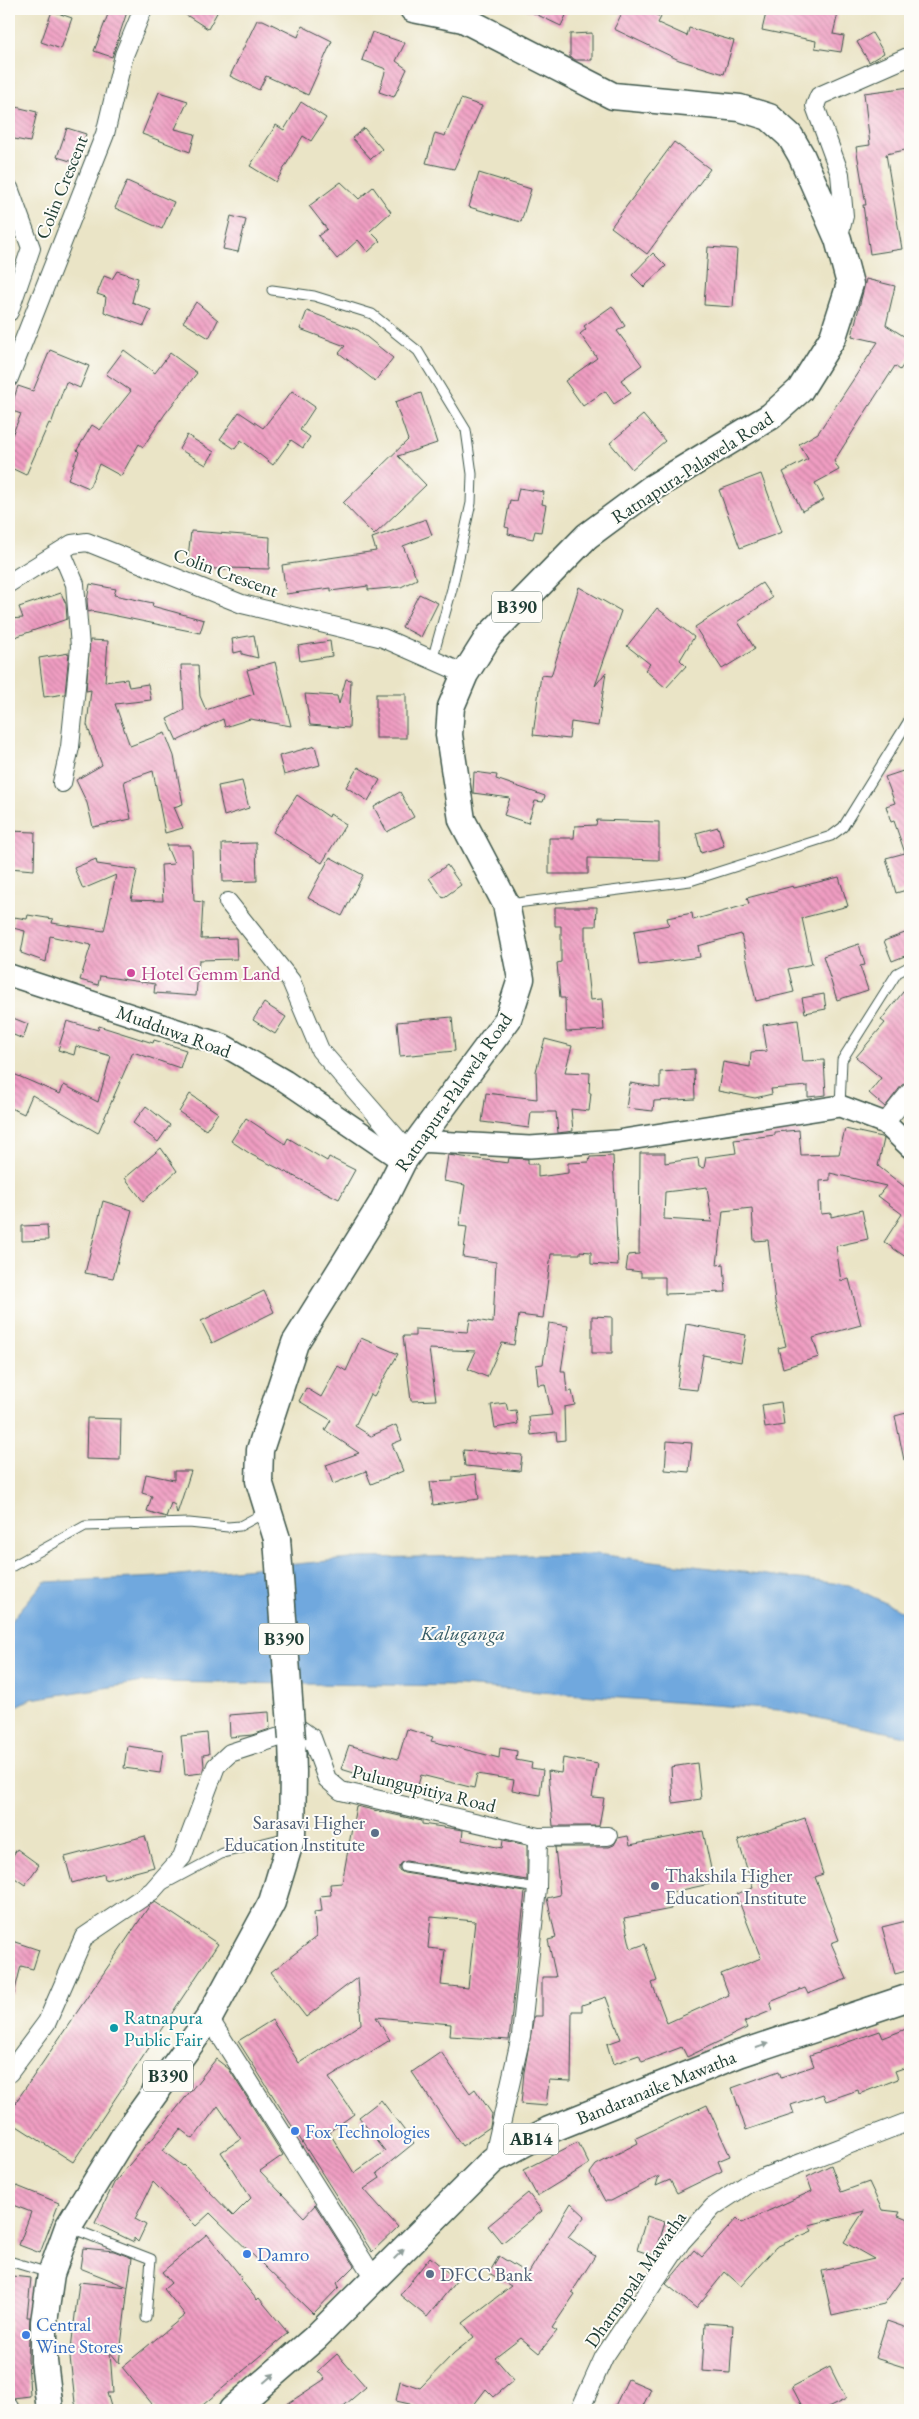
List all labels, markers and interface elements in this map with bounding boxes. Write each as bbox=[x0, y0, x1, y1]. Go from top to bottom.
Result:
street label: Colin Crescent bbox=[29, 132, 94, 243]
street label: Ratnapura-Palawela Road bbox=[607, 405, 778, 529]
street label: Colin Crescent bbox=[170, 542, 282, 603]
road number: B390 bbox=[492, 592, 542, 622]
place label: Hotel Gemm Land bbox=[141, 961, 281, 986]
marker: Hotel Gemm Land bbox=[125, 967, 137, 979]
street label: Mudduwa Road bbox=[113, 999, 235, 1064]
street label: Ratnapura-Palawela Road bbox=[389, 1008, 518, 1177]
water label: Kaluganga bbox=[420, 1620, 505, 1646]
road number: B390 bbox=[259, 1624, 309, 1655]
street label: Pulungupitiya Road bbox=[349, 1758, 499, 1819]
place label: Sarasavi Higher Education Institute bbox=[224, 1810, 366, 1857]
marker: Sarasavi Higher Education Institute bbox=[369, 1827, 381, 1839]
place label: Thakshila Higher Education Institute bbox=[665, 1863, 806, 1910]
marker: Thakshila Higher Education Institute bbox=[649, 1880, 661, 1892]
place label: Ratnapura Public Fair bbox=[124, 2005, 203, 2052]
marker: Ratnapura Public Fair bbox=[108, 2022, 120, 2034]
one-way arrow bbox=[754, 2042, 769, 2050]
street label: Bandaranaike Mawatha bbox=[573, 2044, 740, 2131]
road number: B390 bbox=[143, 2060, 193, 2092]
place label: Fox Technologies bbox=[305, 2119, 430, 2144]
road number: AB14 bbox=[504, 2124, 558, 2154]
marker: Fox Technologies bbox=[289, 2125, 301, 2137]
street label: Dharmapala Mawatha bbox=[579, 2206, 692, 2352]
place label: Damro bbox=[257, 2242, 309, 2267]
marker: Damro bbox=[241, 2248, 253, 2260]
one-way arrow bbox=[392, 2248, 404, 2260]
place label: DFCC Bank bbox=[440, 2262, 534, 2287]
marker: DFCC Bank bbox=[424, 2268, 436, 2280]
place label: Central Wine Stores bbox=[36, 2312, 123, 2359]
marker: Central Wine Stores bbox=[20, 2329, 32, 2341]
one-way arrow bbox=[262, 2373, 275, 2384]

